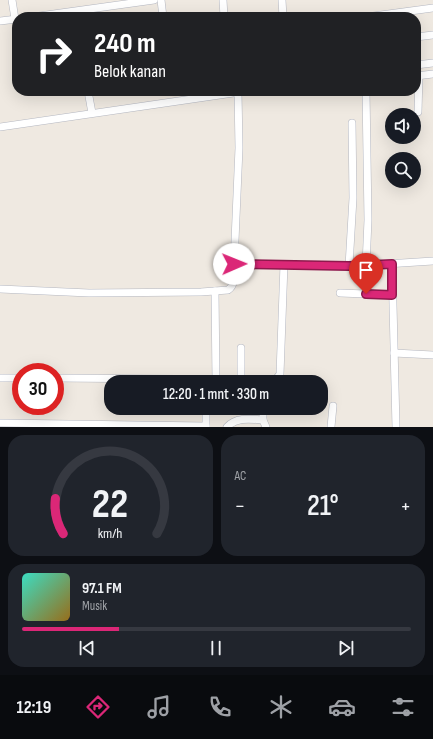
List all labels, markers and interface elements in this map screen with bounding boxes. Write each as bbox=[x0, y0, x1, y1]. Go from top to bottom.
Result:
text: 240 m bbox=[94, 27, 155, 60]
icon: right bbox=[28, 28, 80, 80]
text: Belok kanan bbox=[94, 61, 166, 82]
map controls bbox=[385, 108, 421, 188]
button: sound bbox=[385, 108, 421, 144]
button: search bbox=[385, 152, 421, 188]
position arrow bbox=[213, 243, 255, 285]
pin bbox=[349, 253, 383, 294]
icon: arrive bbox=[355, 259, 377, 281]
speed limit sign: 30 bbox=[12, 363, 64, 415]
text: 12:20 · 1 mnt · 330 m bbox=[163, 385, 269, 404]
text: AC bbox=[235, 468, 246, 484]
text: 22 bbox=[92, 479, 128, 528]
text: 21° bbox=[307, 488, 339, 524]
text: − bbox=[235, 493, 245, 520]
text: + bbox=[400, 493, 411, 520]
text: km/h bbox=[98, 524, 123, 541]
text: 97.1 FM bbox=[82, 579, 122, 598]
text: Musik bbox=[82, 598, 107, 614]
icon: previous bbox=[76, 637, 98, 659]
icon: pause bbox=[205, 637, 227, 659]
icon: next bbox=[335, 637, 357, 659]
icon: directions bbox=[84, 693, 112, 721]
icon: music bbox=[145, 693, 173, 721]
icon: phone bbox=[206, 693, 234, 721]
icon: climate bbox=[267, 693, 295, 721]
icon: car bbox=[328, 693, 356, 721]
icon: filters bbox=[389, 693, 417, 721]
text: 12:19 bbox=[16, 697, 51, 718]

